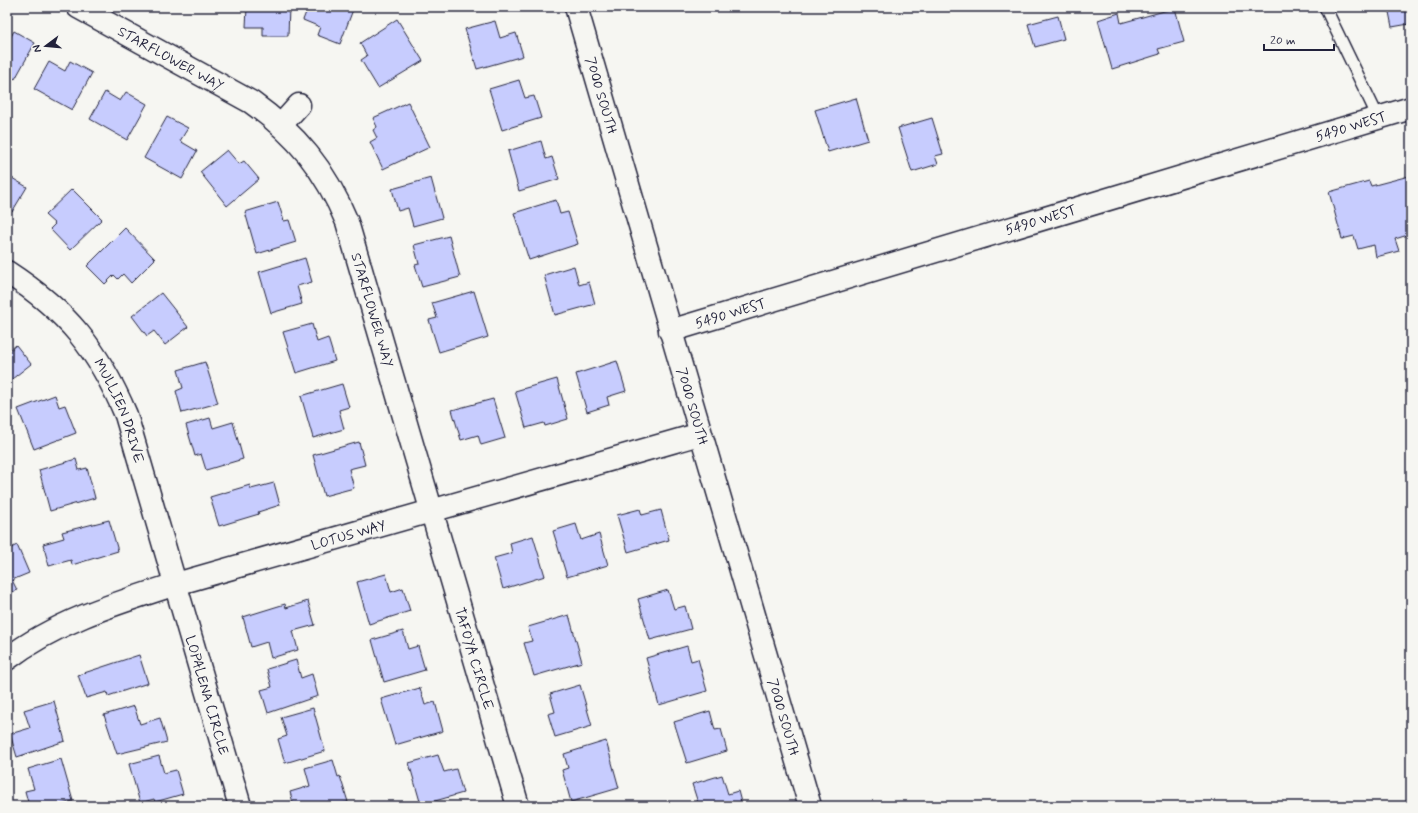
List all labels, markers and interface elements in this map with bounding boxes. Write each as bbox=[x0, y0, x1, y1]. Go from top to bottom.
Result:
street label: STARFLOWER WAY bbox=[114, 23, 227, 95]
north arrow bbox=[26, 26, 66, 66]
scale bar bbox=[1264, 26, 1334, 52]
text: 20 m bbox=[1270, 33, 1296, 49]
text: N bbox=[30, 43, 45, 54]
street label: 7000 SOUTH bbox=[581, 55, 621, 136]
street label: 5490 WEST bbox=[1313, 108, 1389, 146]
street label: 5490 WEST bbox=[1003, 201, 1079, 240]
street label: STARFLOWER WAY bbox=[347, 251, 397, 370]
street label: 5490 WEST bbox=[693, 295, 768, 333]
street label: MULLIEN DRIVE bbox=[89, 356, 148, 465]
street label: 7000 SOUTH bbox=[672, 366, 712, 447]
street label: LOTUS WAY bbox=[309, 516, 388, 555]
street label: TAFOYA CIRCLE bbox=[450, 605, 497, 712]
street label: LOPALENA CIRCLE bbox=[181, 634, 233, 757]
street label: 7000 SOUTH bbox=[763, 677, 803, 758]

